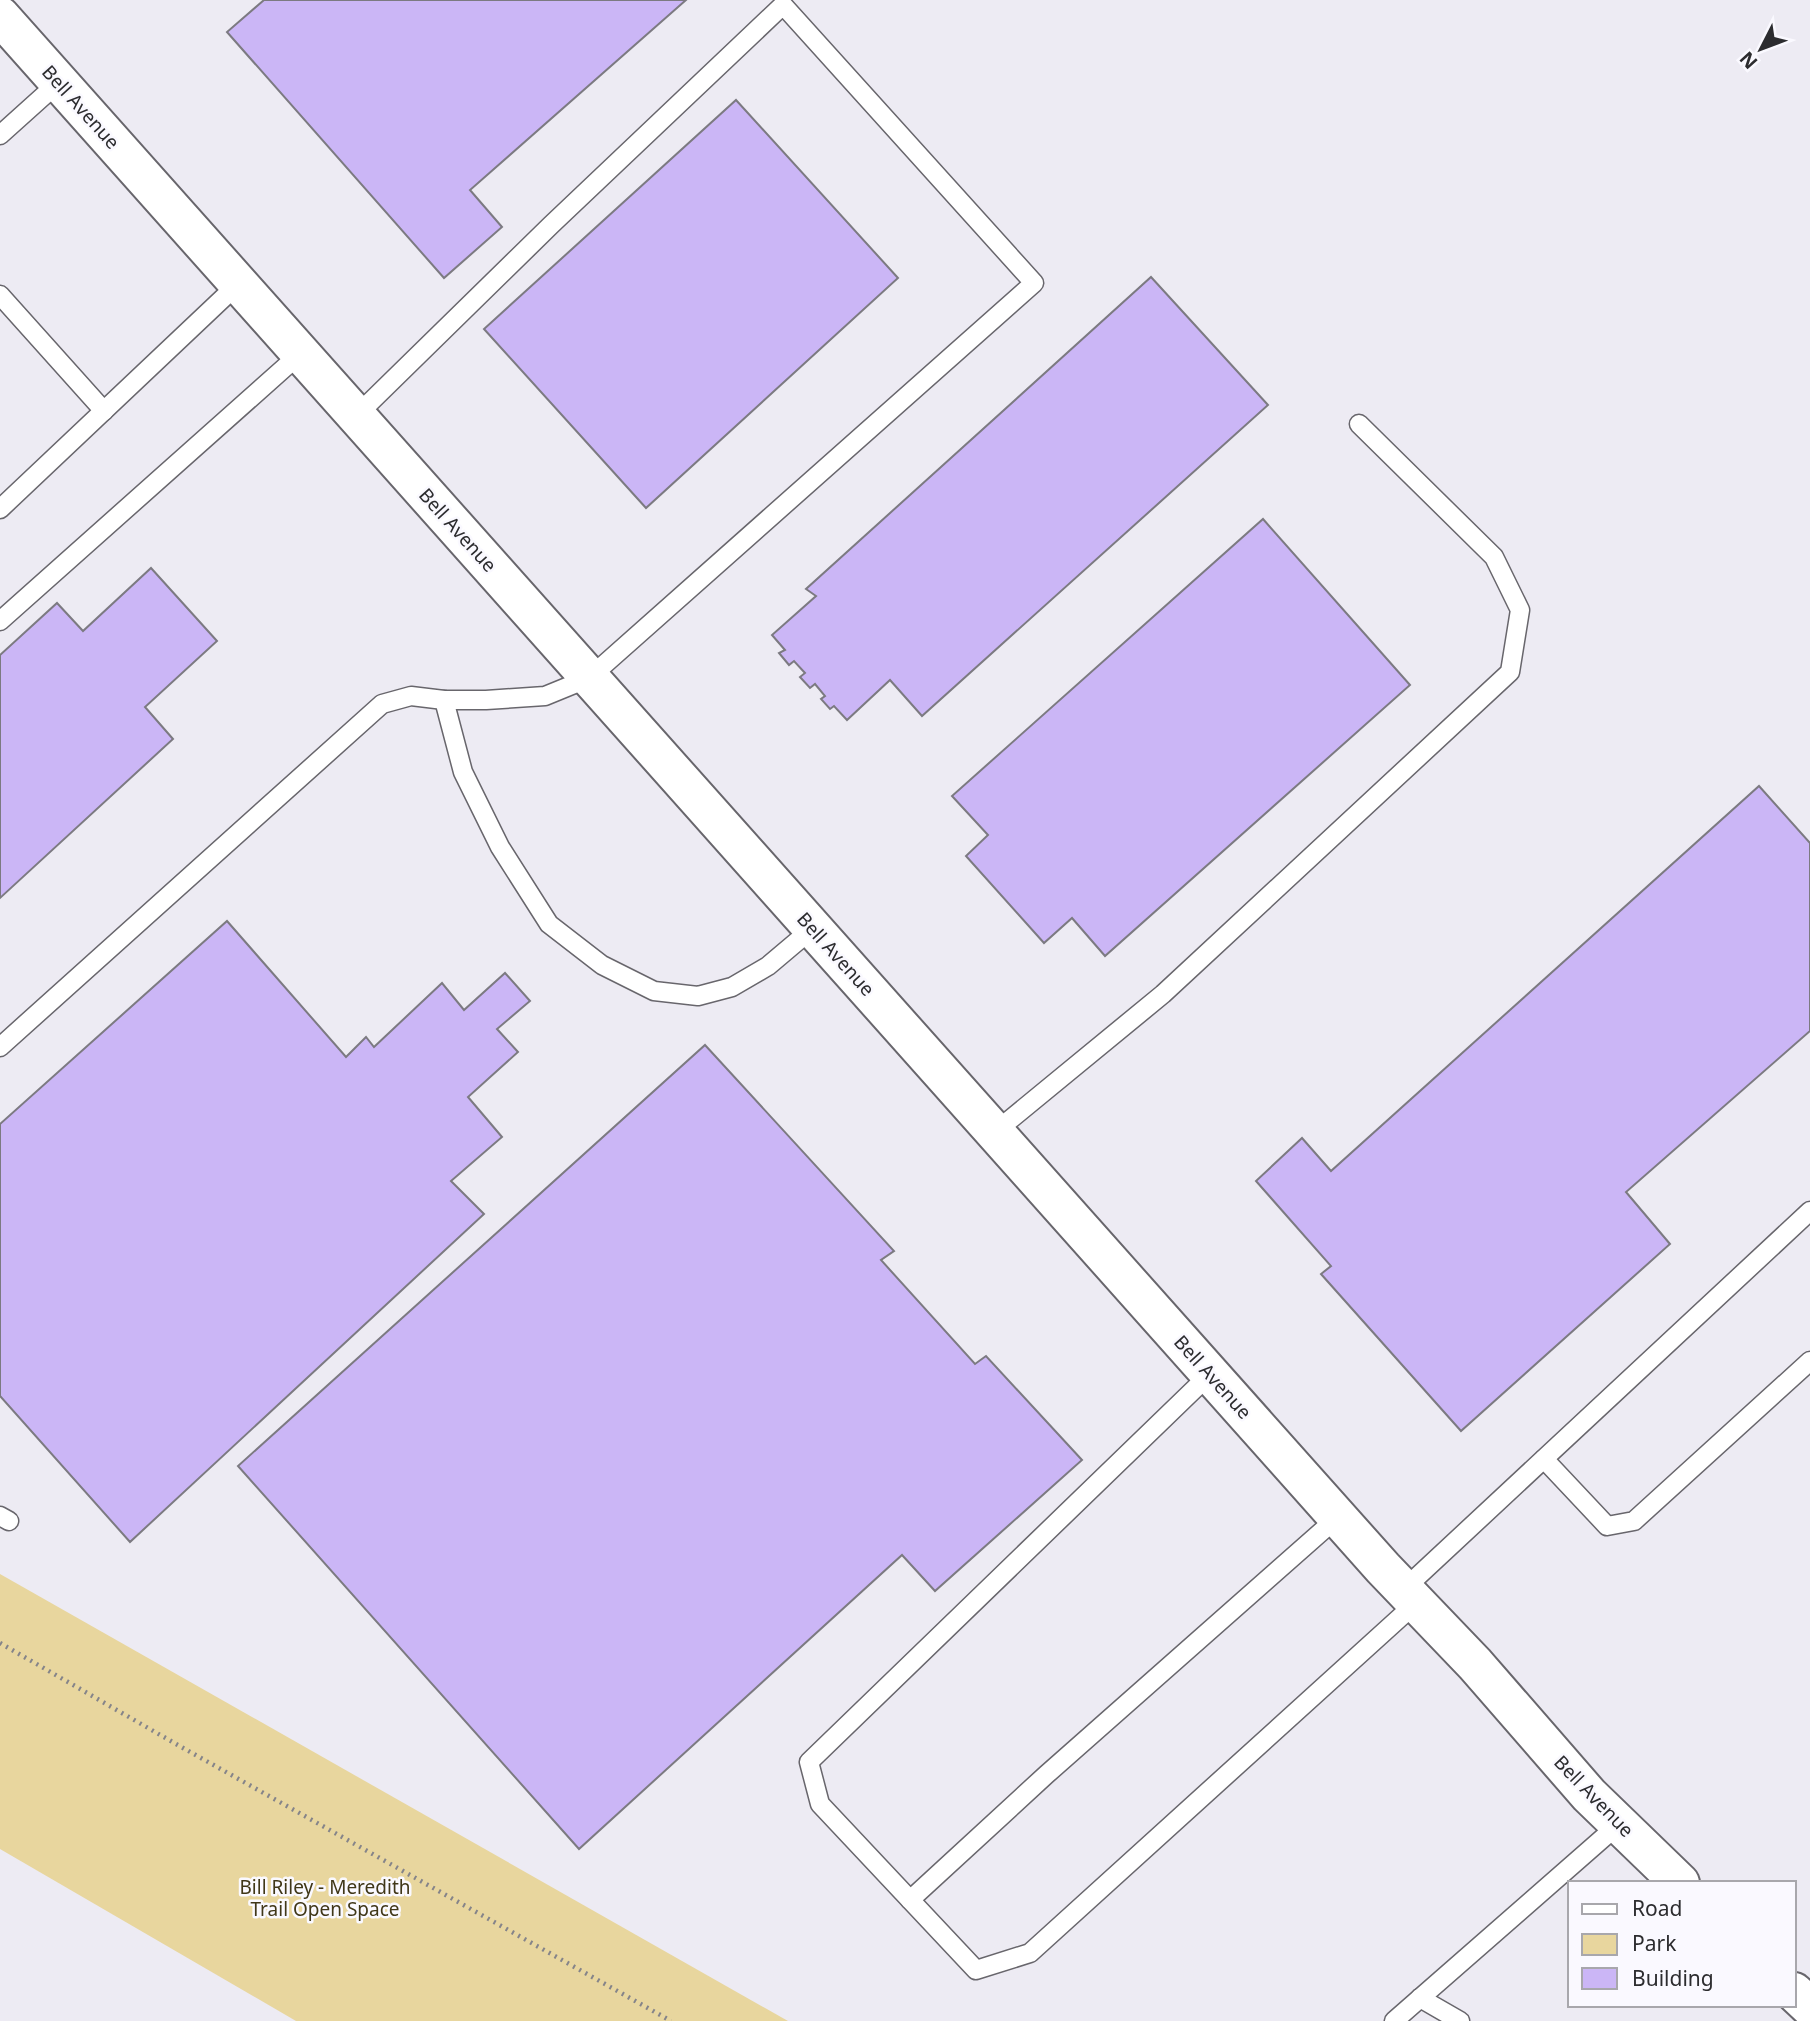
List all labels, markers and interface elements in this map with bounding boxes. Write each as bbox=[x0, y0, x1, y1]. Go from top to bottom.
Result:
north arrow bbox=[1726, 14, 1796, 84]
text: N bbox=[1734, 46, 1763, 75]
street label: Bell Avenue bbox=[36, 59, 126, 155]
street label: Bell Avenue bbox=[413, 482, 503, 578]
street label: Bell Avenue bbox=[791, 906, 881, 1002]
street label: Bell Avenue bbox=[1168, 1329, 1258, 1425]
street label: Bell Avenue bbox=[1548, 1749, 1640, 1843]
park label: Bill Riley - Meredith Trail Open Space bbox=[240, 1874, 410, 1922]
legend bbox=[1568, 1881, 1796, 2007]
text: Road bbox=[1632, 1894, 1682, 1922]
text: Park bbox=[1632, 1929, 1677, 1957]
text: Building bbox=[1632, 1964, 1714, 1992]

